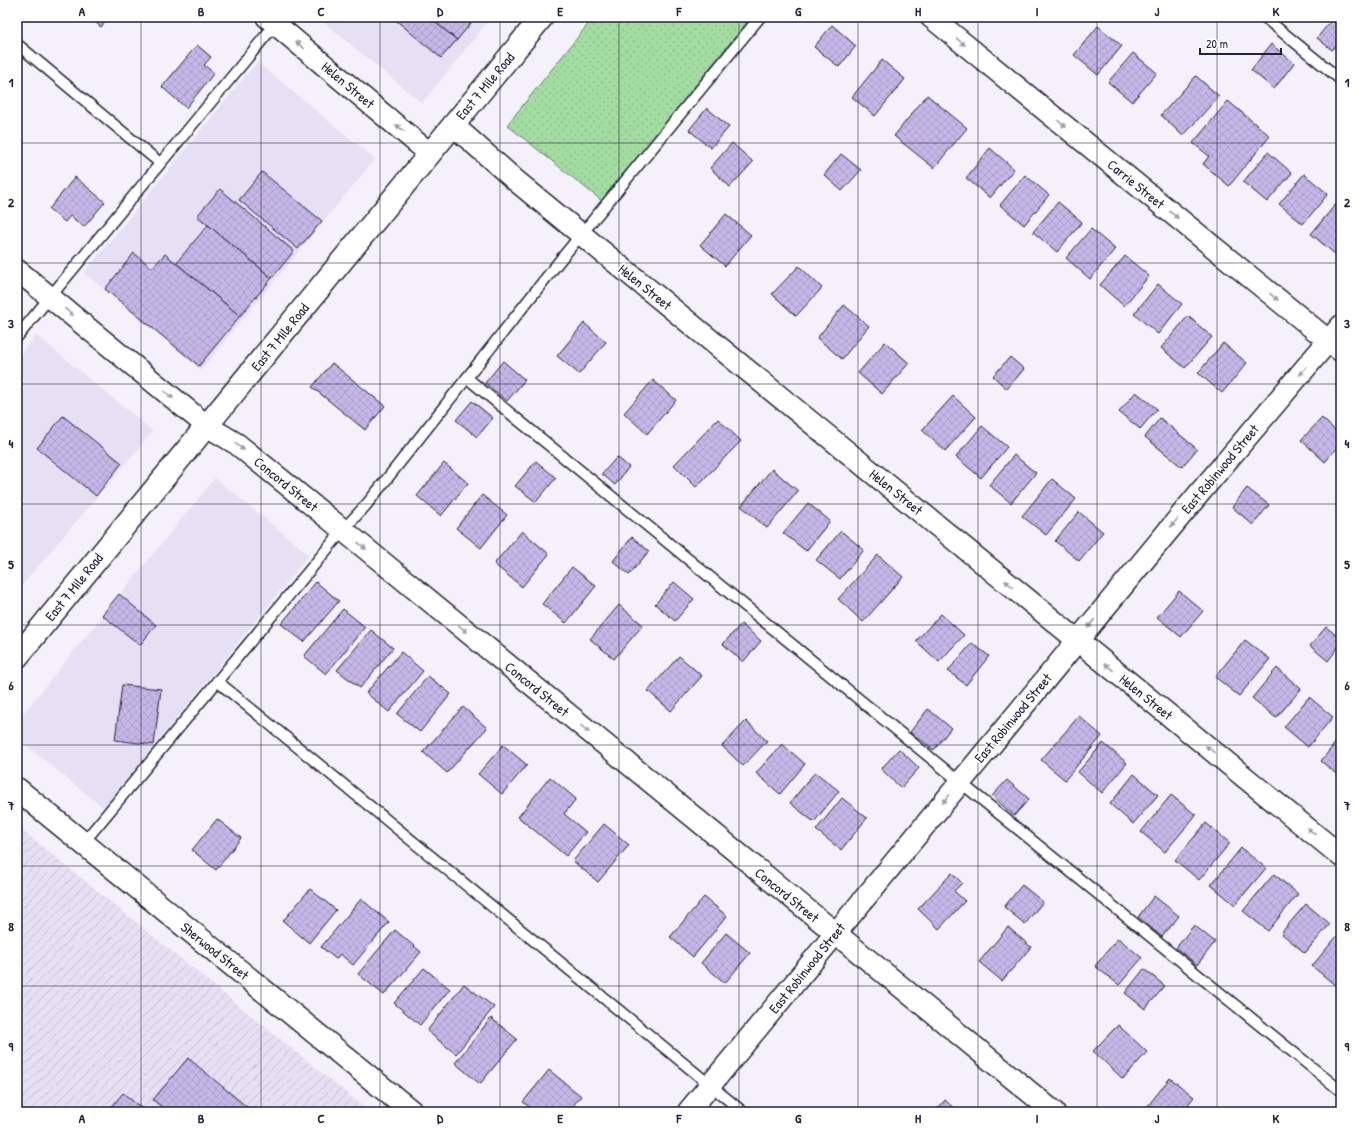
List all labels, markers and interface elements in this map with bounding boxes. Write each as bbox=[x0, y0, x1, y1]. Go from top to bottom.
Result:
text: A bbox=[79, 2, 86, 20]
text: B bbox=[198, 2, 205, 20]
text: C bbox=[317, 2, 325, 20]
text: D bbox=[437, 2, 444, 20]
text: E bbox=[557, 2, 563, 20]
text: F bbox=[676, 2, 683, 20]
text: G bbox=[795, 2, 802, 20]
text: H bbox=[915, 2, 921, 20]
text: I bbox=[1035, 2, 1039, 20]
text: J bbox=[1155, 2, 1160, 20]
text: K bbox=[1273, 2, 1280, 20]
scale bar bbox=[1200, 30, 1281, 56]
text: 20 m bbox=[1206, 35, 1228, 52]
one-way arrow bbox=[956, 37, 967, 46]
one-way arrow bbox=[295, 40, 305, 49]
street label: East 7 Mile Road bbox=[451, 48, 519, 123]
street label: Helen Street bbox=[318, 57, 379, 112]
text: 1 bbox=[9, 73, 14, 91]
text: 1 bbox=[1345, 73, 1350, 91]
one-way arrow bbox=[1057, 119, 1067, 128]
one-way arrow bbox=[394, 124, 405, 133]
street label: Carrie Street bbox=[1104, 155, 1169, 213]
text: 2 bbox=[8, 193, 15, 211]
text: 2 bbox=[1344, 193, 1351, 211]
one-way arrow bbox=[1168, 210, 1179, 219]
street label: Helen Street bbox=[615, 259, 676, 314]
one-way arrow bbox=[1269, 293, 1280, 301]
street label: East 7 Mile Road bbox=[246, 298, 313, 375]
one-way arrow bbox=[63, 308, 74, 317]
text: 3 bbox=[8, 314, 14, 332]
text: 3 bbox=[1344, 314, 1350, 332]
one-way arrow bbox=[1299, 366, 1308, 376]
one-way arrow bbox=[164, 391, 175, 399]
street label: East Robinwood Street bbox=[1177, 420, 1263, 517]
text: 4 bbox=[9, 434, 14, 452]
text: 4 bbox=[1345, 434, 1350, 452]
one-way arrow bbox=[234, 442, 245, 451]
street label: Concord Street bbox=[250, 452, 322, 515]
street label: Helen Street bbox=[866, 464, 927, 519]
one-way arrow bbox=[1169, 518, 1178, 529]
one-way arrow bbox=[357, 542, 368, 551]
street label: East 7 Mile Road bbox=[40, 548, 107, 625]
text: 5 bbox=[8, 555, 14, 573]
text: 5 bbox=[1344, 555, 1350, 573]
one-way arrow bbox=[1003, 580, 1014, 589]
one-way arrow bbox=[1087, 618, 1095, 629]
one-way arrow bbox=[458, 624, 468, 633]
street label: Concord Street bbox=[501, 657, 573, 720]
one-way arrow bbox=[1104, 662, 1115, 671]
street label: East Robinwood Street bbox=[970, 669, 1056, 766]
street label: Helen Street bbox=[1116, 669, 1177, 724]
text: 6 bbox=[8, 676, 14, 694]
text: 6 bbox=[1344, 676, 1350, 694]
one-way arrow bbox=[580, 724, 591, 733]
one-way arrow bbox=[1205, 744, 1215, 753]
one-way arrow bbox=[941, 794, 950, 805]
text: 7 bbox=[7, 796, 15, 814]
text: 7 bbox=[1343, 796, 1351, 814]
one-way arrow bbox=[1305, 827, 1316, 835]
street label: Concord Street bbox=[751, 863, 823, 926]
text: 8 bbox=[8, 917, 14, 935]
street label: Sherwood Street bbox=[177, 917, 253, 984]
text: 8 bbox=[1344, 917, 1350, 935]
street label: East Robinwood Street bbox=[764, 918, 849, 1017]
text: 9 bbox=[9, 1037, 14, 1055]
text: 9 bbox=[1345, 1037, 1350, 1055]
text: A bbox=[79, 1109, 86, 1127]
text: B bbox=[198, 1109, 205, 1127]
text: C bbox=[317, 1109, 325, 1127]
text: D bbox=[437, 1109, 444, 1127]
text: E bbox=[557, 1109, 563, 1127]
text: F bbox=[676, 1109, 683, 1127]
text: G bbox=[795, 1109, 802, 1127]
text: H bbox=[915, 1109, 921, 1127]
text: I bbox=[1035, 1109, 1039, 1127]
text: J bbox=[1155, 1109, 1160, 1127]
text: K bbox=[1273, 1109, 1280, 1127]

